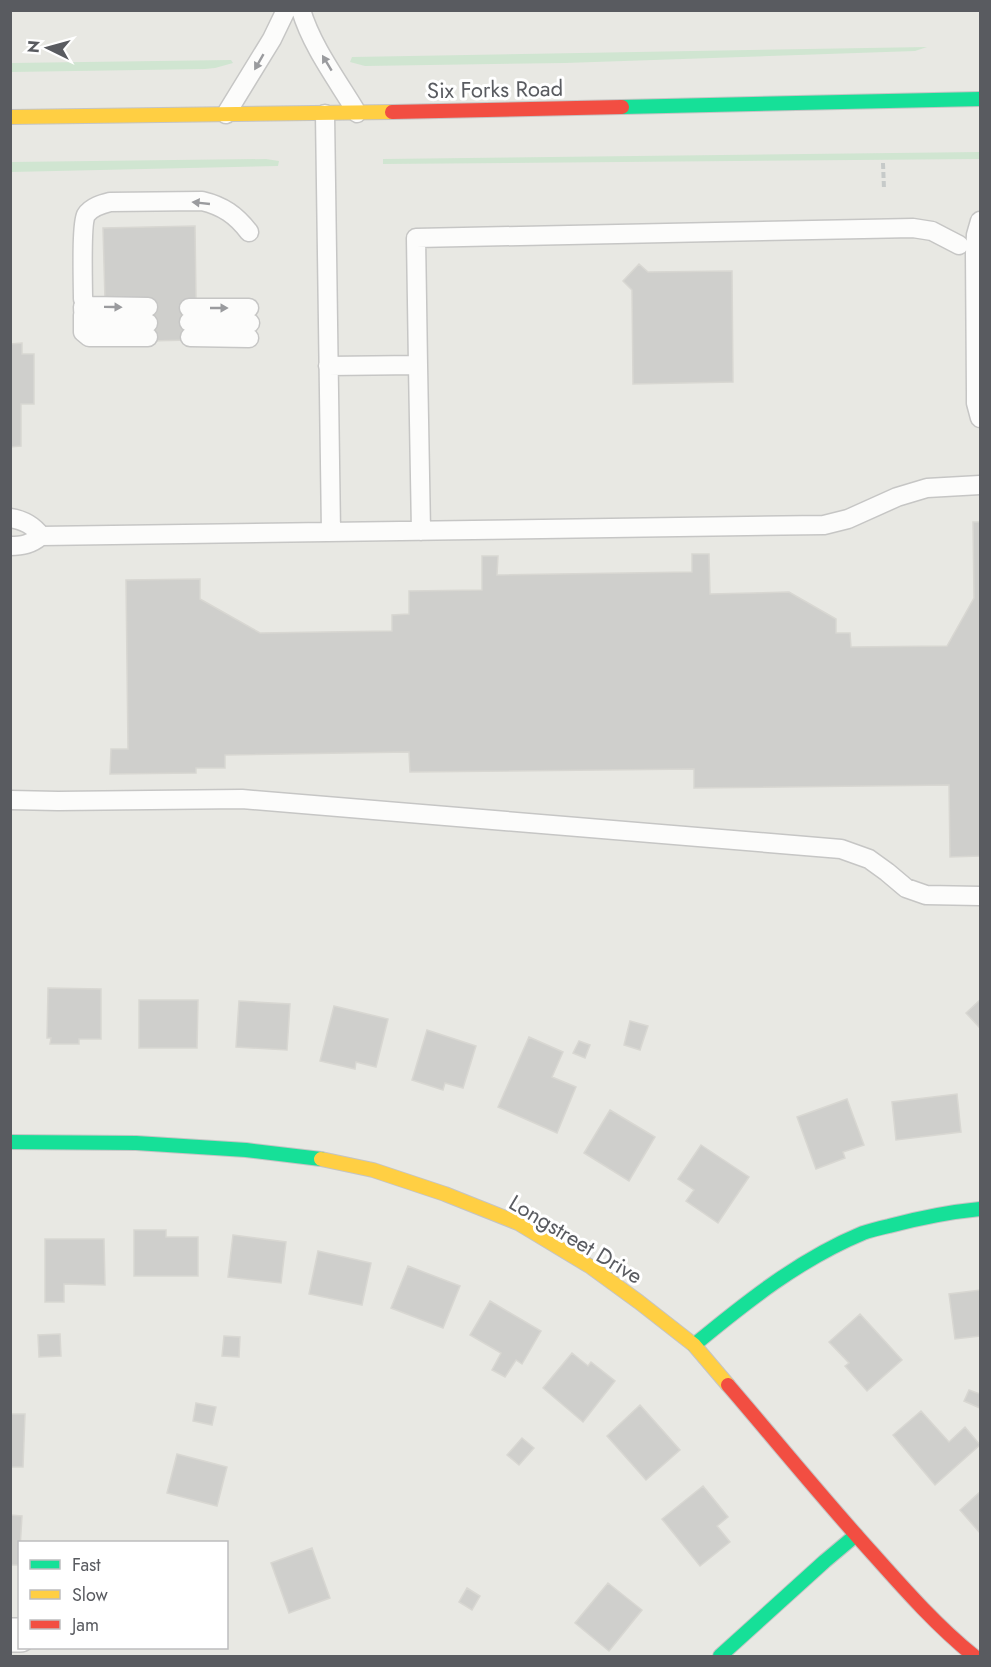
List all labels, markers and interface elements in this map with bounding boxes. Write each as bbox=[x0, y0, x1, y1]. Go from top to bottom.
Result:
north arrow bbox=[18, 18, 78, 78]
text: N bbox=[22, 39, 46, 54]
one-way arrow bbox=[253, 54, 264, 70]
one-way arrow bbox=[322, 55, 333, 71]
street label: Six Forks Road bbox=[427, 72, 563, 106]
one-way arrow bbox=[191, 198, 210, 208]
one-way arrow bbox=[103, 302, 122, 312]
one-way arrow bbox=[210, 303, 229, 313]
street label: Longstreet Drive bbox=[503, 1186, 649, 1292]
legend bbox=[18, 1541, 228, 1649]
text: Fast bbox=[72, 1552, 101, 1578]
text: Slow bbox=[72, 1582, 109, 1608]
text: Jam bbox=[70, 1612, 99, 1638]

